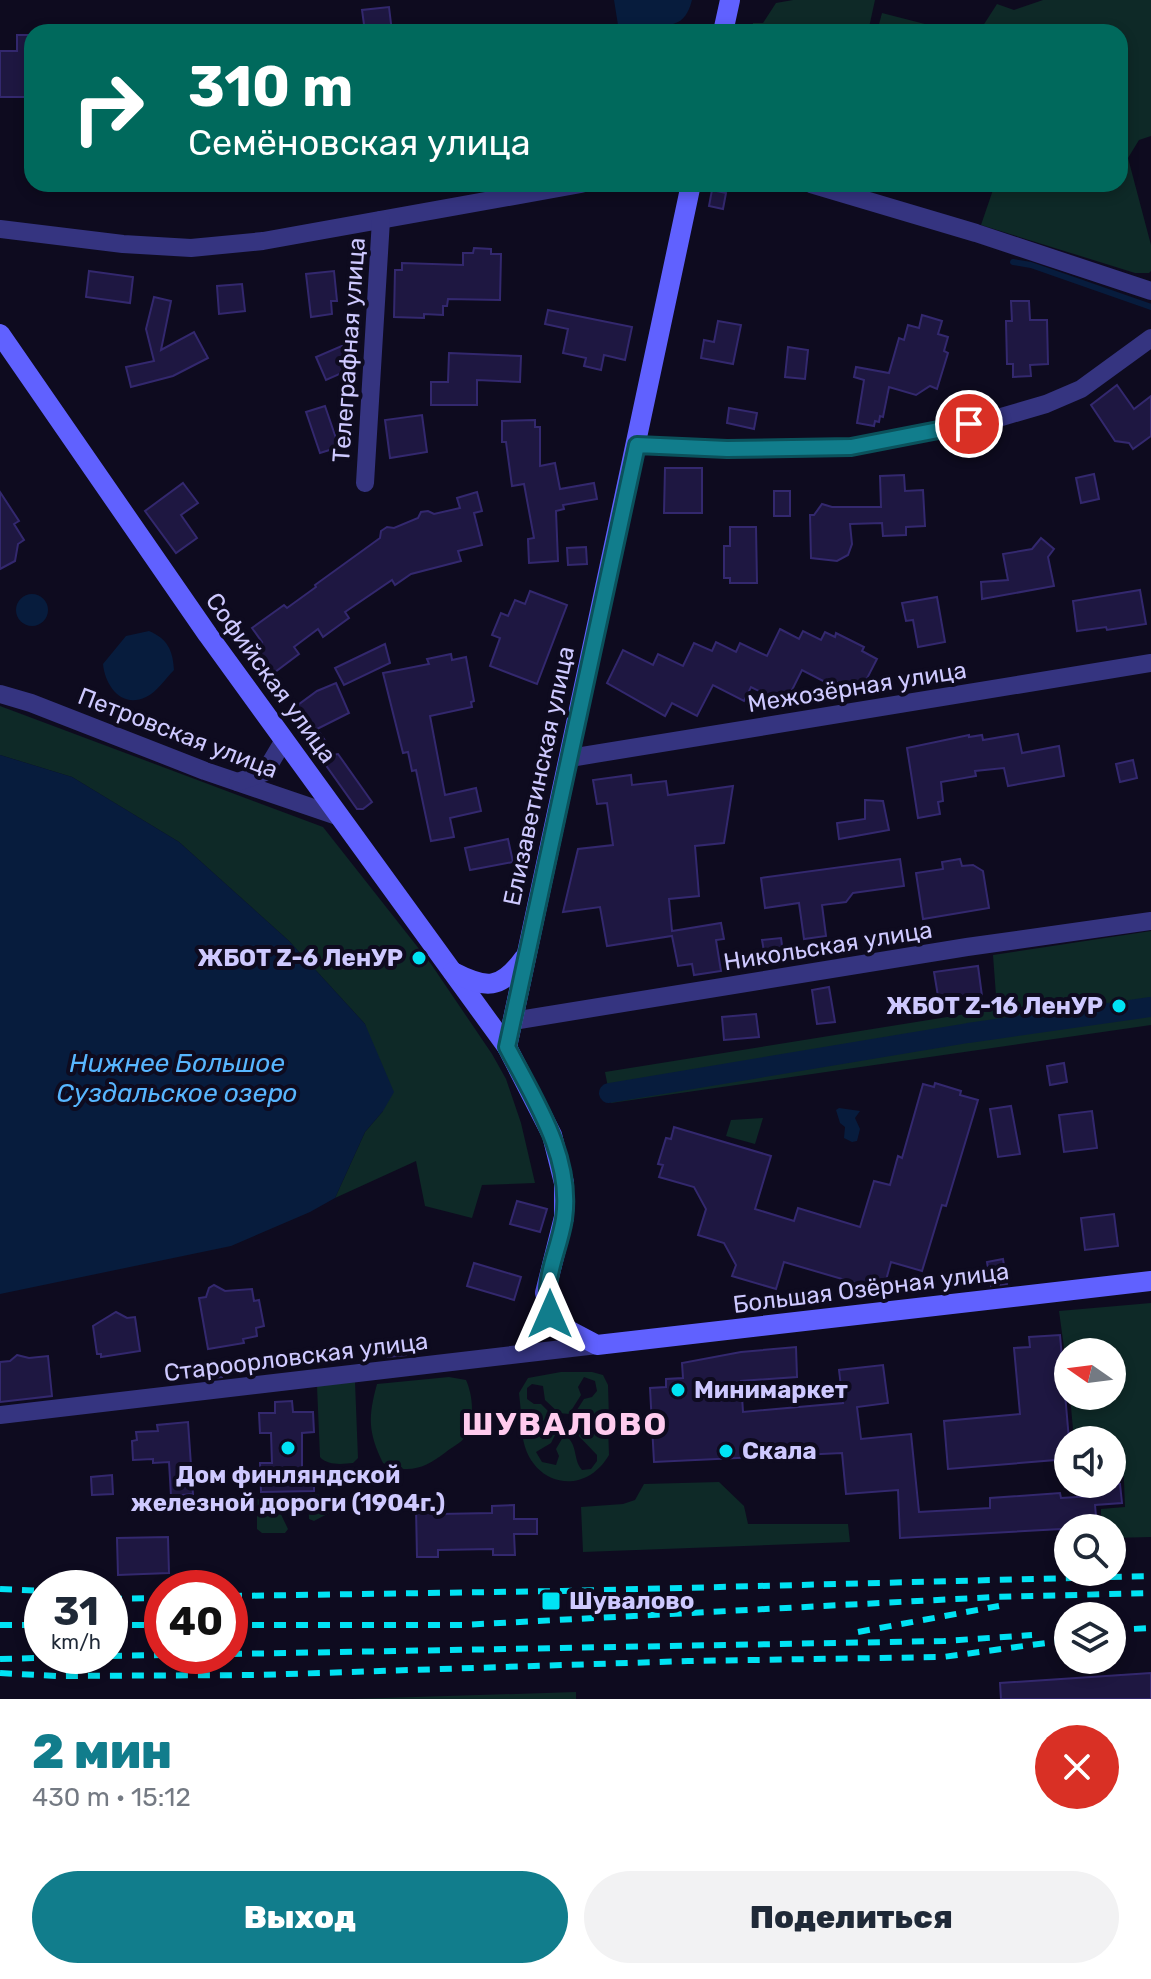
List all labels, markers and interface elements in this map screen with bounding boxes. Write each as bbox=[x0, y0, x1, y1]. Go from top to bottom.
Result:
text: 310 m bbox=[188, 54, 353, 120]
icon: right bbox=[56, 56, 160, 160]
text: Семёновская улица bbox=[188, 121, 531, 164]
street label: Телеграфная улица bbox=[327, 237, 371, 463]
pin bbox=[935, 390, 1003, 458]
icon: arrive bbox=[947, 402, 991, 446]
street label: Софийская улица bbox=[200, 587, 342, 769]
street label: Елизаветинская улица bbox=[498, 644, 580, 908]
street label: Межозёрная улица bbox=[746, 656, 968, 718]
street label: Петровская улица bbox=[74, 682, 282, 784]
street label: Никольская улица bbox=[722, 916, 934, 976]
place label: ЖБОТ Z-6 ЛенУР bbox=[197, 944, 403, 972]
marker: ЖБОТ Z-6 ЛенУР bbox=[410, 949, 428, 967]
place label: ЖБОТ Z-16 ЛенУР bbox=[886, 992, 1103, 1020]
marker: ЖБОТ Z-16 ЛенУР bbox=[1110, 997, 1128, 1015]
water label: Нижнее Большое Суздальское озеро bbox=[57, 1048, 297, 1109]
street label: Большая Озёрная улица bbox=[731, 1257, 1011, 1319]
position arrow bbox=[508, 1272, 592, 1356]
street label: Староорловская улица bbox=[162, 1327, 430, 1387]
north arrow bbox=[1054, 1338, 1126, 1410]
map controls bbox=[1054, 1338, 1126, 1674]
place label: Минимаркет bbox=[694, 1376, 848, 1404]
marker: Минимаркет bbox=[669, 1381, 687, 1399]
district label: ШУВАЛОВО bbox=[462, 1405, 668, 1443]
button: sound bbox=[1054, 1426, 1126, 1498]
place label: Скала bbox=[742, 1437, 817, 1465]
marker: Дом финляндской железной дороги (1904г.) bbox=[279, 1439, 297, 1457]
marker: Скала bbox=[717, 1442, 735, 1460]
place label: Дом финляндской железной дороги (1904г.) bbox=[131, 1461, 445, 1517]
button: search bbox=[1054, 1514, 1126, 1586]
speed limit sign: 40 bbox=[144, 1570, 248, 1674]
place label: Шувалово bbox=[569, 1587, 695, 1615]
text: 31 bbox=[53, 1588, 99, 1635]
marker: Шувалово bbox=[540, 1590, 562, 1612]
button: layers bbox=[1054, 1602, 1126, 1674]
text: km/h bbox=[51, 1630, 101, 1654]
text: 2 мин bbox=[32, 1723, 172, 1780]
button: close bbox=[1035, 1725, 1119, 1809]
text: 430 m · 15:12 bbox=[32, 1782, 191, 1813]
button: Выход bbox=[32, 1871, 568, 1963]
button: Поделиться bbox=[584, 1871, 1119, 1963]

